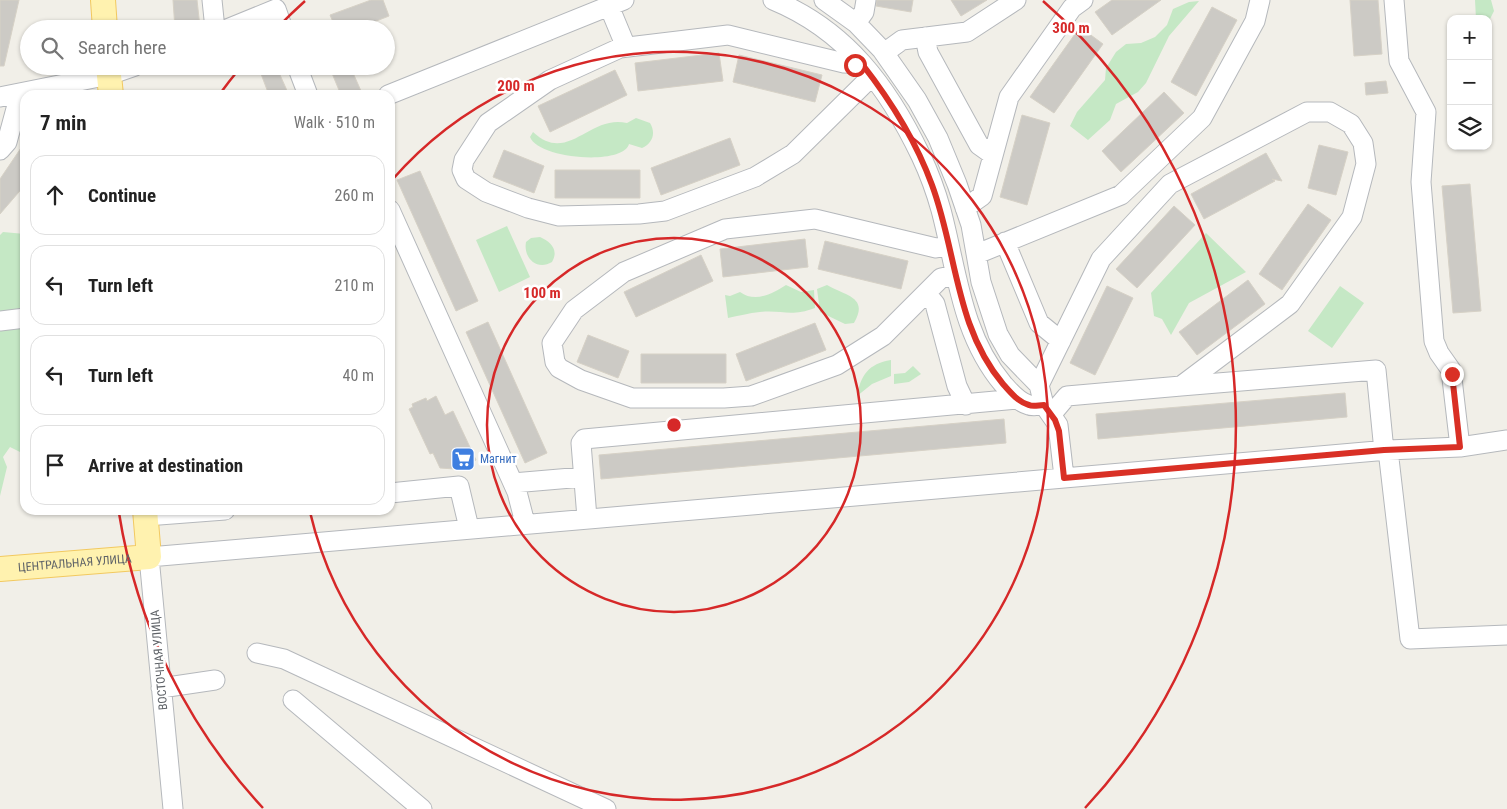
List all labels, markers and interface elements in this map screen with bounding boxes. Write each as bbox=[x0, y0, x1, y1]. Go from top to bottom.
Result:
map controls bbox=[1447, 15, 1492, 150]
button: + bbox=[1447, 15, 1492, 60]
text: 300 m bbox=[1052, 19, 1090, 37]
search box bbox=[20, 20, 395, 75]
icon: search bbox=[38, 34, 66, 62]
text: Search here bbox=[78, 36, 166, 59]
route start bbox=[844, 54, 867, 77]
button: − bbox=[1447, 60, 1492, 105]
text: 200 m bbox=[497, 77, 535, 95]
button: layers bbox=[1447, 105, 1492, 150]
text: 7 min bbox=[40, 111, 87, 135]
text: Walk · 510 m bbox=[294, 113, 375, 132]
icon: ahead bbox=[41, 181, 69, 209]
text: Continue bbox=[88, 184, 156, 207]
text: 260 m bbox=[335, 186, 374, 205]
icon: left bbox=[41, 271, 69, 299]
text: Turn left bbox=[88, 274, 153, 297]
text: 210 m bbox=[335, 276, 374, 295]
text: 100 m bbox=[523, 284, 561, 302]
icon: left bbox=[41, 361, 69, 389]
route end bbox=[1441, 363, 1464, 386]
text: Turn left bbox=[88, 364, 153, 387]
text: 40 m bbox=[342, 366, 374, 385]
centre of rings bbox=[665, 416, 683, 434]
supermarket icon: Магнит bbox=[450, 446, 476, 472]
icon: arrive bbox=[41, 451, 69, 479]
place label: Магнит bbox=[480, 452, 517, 466]
text: Arrive at destination bbox=[88, 454, 243, 477]
street label: ЦЕНТРАЛЬНАЯ УЛИЦА bbox=[17, 551, 132, 575]
street label: ВОСТОЧНАЯ УЛИЦА bbox=[148, 609, 170, 711]

